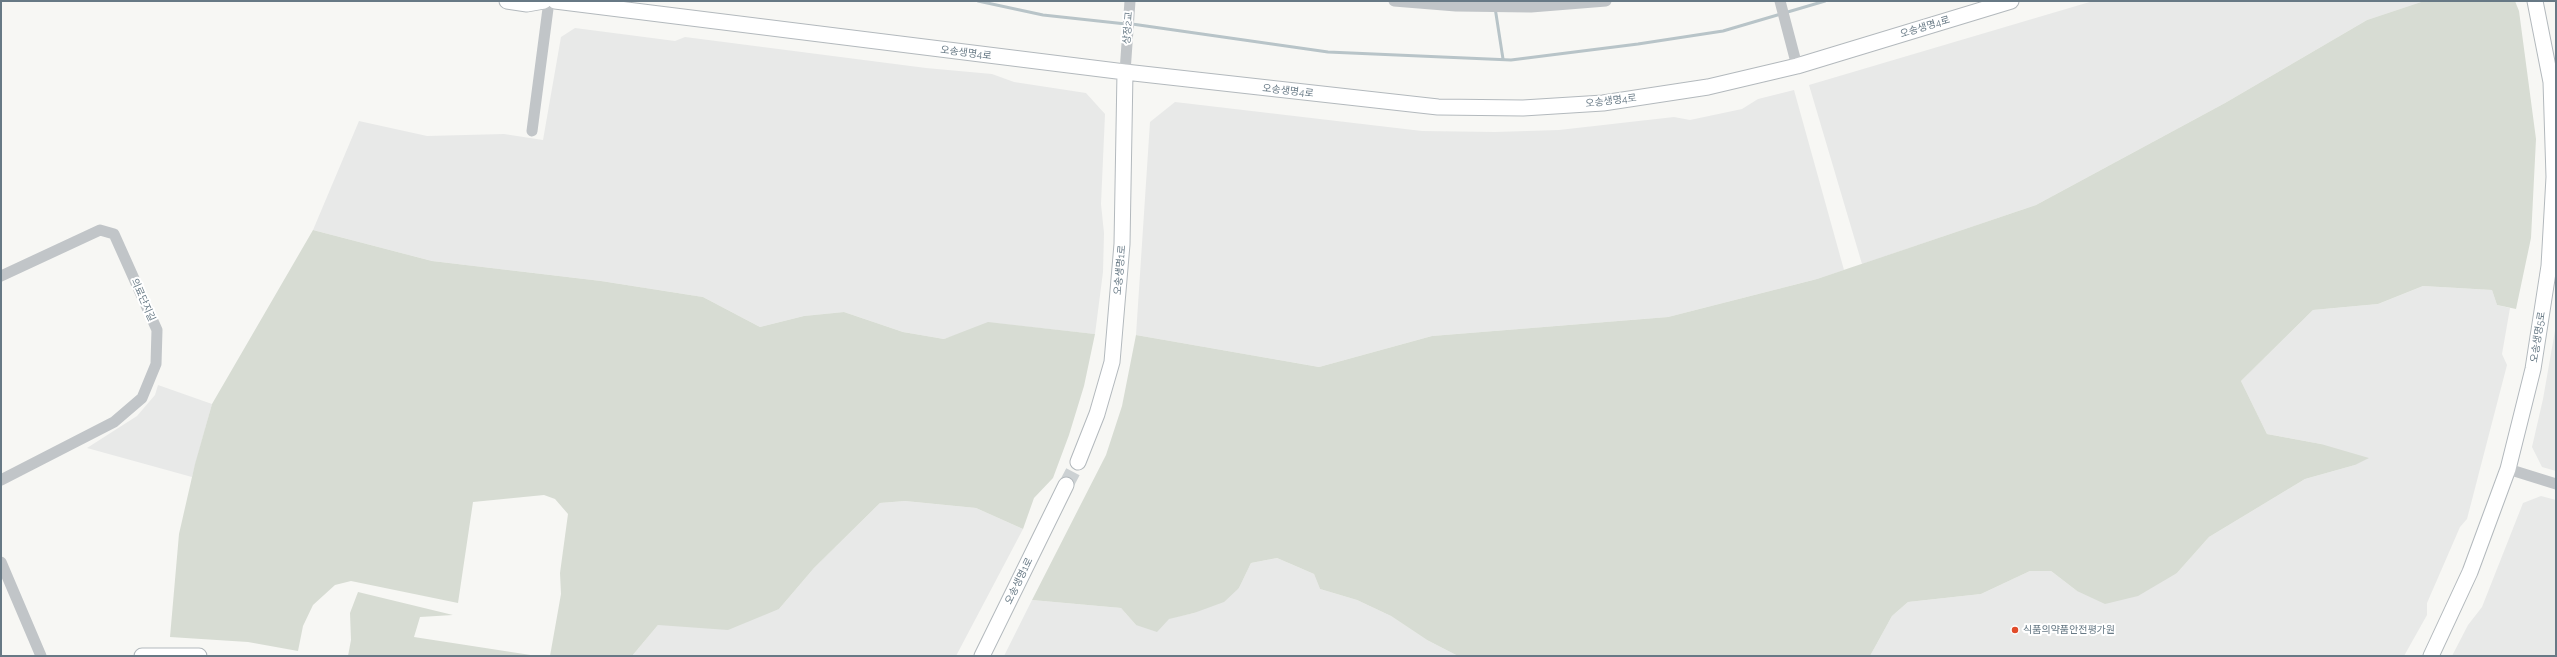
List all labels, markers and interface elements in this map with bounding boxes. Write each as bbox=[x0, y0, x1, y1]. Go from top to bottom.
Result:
street label: 상정2교 bbox=[1121, 11, 1135, 45]
street label: 오송생명4로 bbox=[1899, 14, 1951, 40]
street label: 오송생명4로 bbox=[940, 44, 992, 62]
street label: 오송생명4로 bbox=[1262, 82, 1314, 100]
street label: 오송생명4로 bbox=[1585, 92, 1637, 110]
street label: 오송생명1로 bbox=[1112, 244, 1128, 296]
street label: 의료단지길 bbox=[128, 277, 158, 323]
street label: 오송생명5로 bbox=[2528, 311, 2548, 363]
street label: 오송생명1로 bbox=[1003, 556, 1035, 606]
place label: 식품의약품안전평가원 bbox=[2023, 624, 2115, 636]
marker: 식품의약품안전평가원 bbox=[2010, 625, 2020, 635]

